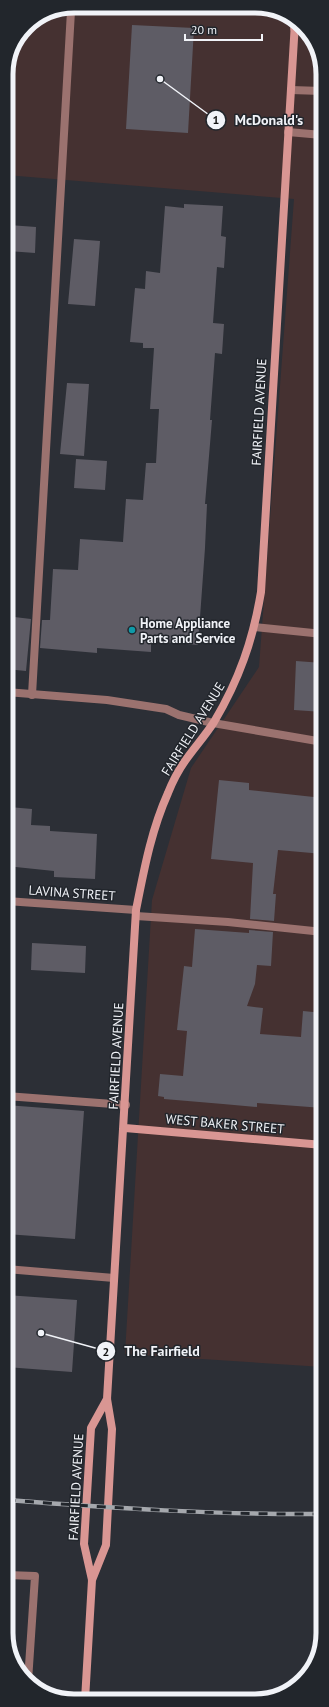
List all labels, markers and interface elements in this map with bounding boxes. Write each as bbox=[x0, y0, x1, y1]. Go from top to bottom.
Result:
scale bar bbox=[185, 16, 262, 42]
text: 20 m bbox=[191, 22, 217, 37]
callout: McDonald's bbox=[206, 107, 311, 133]
text: McDonald's bbox=[235, 111, 303, 129]
text: 1 bbox=[213, 112, 219, 127]
street label: FAIRFIELD AVENUE bbox=[248, 358, 270, 466]
place label: Home Appliance Parts and Service bbox=[140, 615, 236, 647]
marker: Home Appliance Parts and Service bbox=[127, 625, 137, 635]
street label: FAIRFIELD AVENUE bbox=[157, 679, 229, 779]
street label: LAVINA STREET bbox=[28, 881, 116, 905]
street label: FAIRFIELD AVENUE bbox=[105, 1002, 127, 1110]
street label: WEST BAKER STREET bbox=[165, 1110, 285, 1138]
callout: The Fairfield bbox=[96, 1338, 208, 1364]
text: The Fairfield bbox=[124, 1342, 200, 1360]
text: 2 bbox=[103, 1344, 109, 1359]
street label: FAIRFIELD AVENUE bbox=[65, 1433, 87, 1541]

